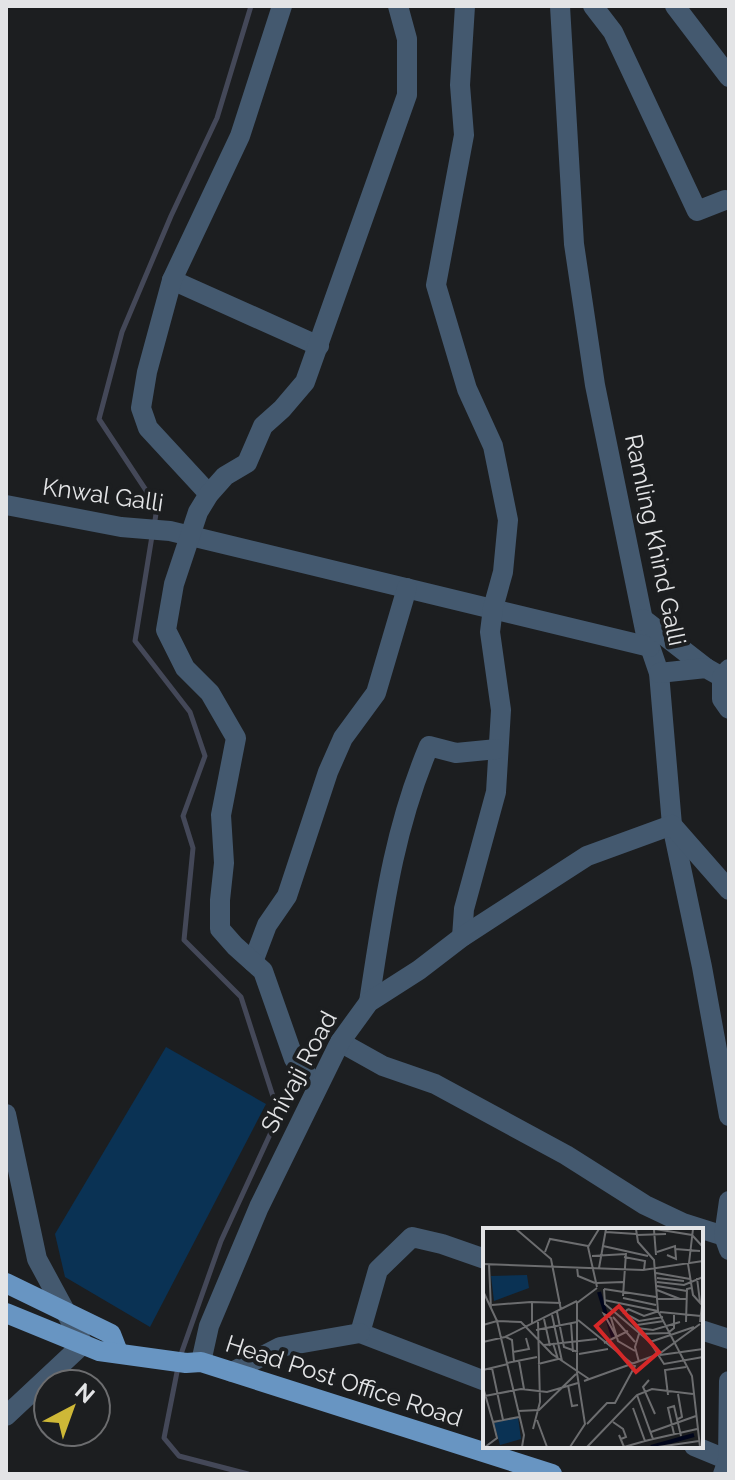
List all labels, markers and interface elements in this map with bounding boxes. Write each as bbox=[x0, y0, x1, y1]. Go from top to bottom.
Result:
street label: Ramling Khind Galli bbox=[619, 431, 692, 648]
street label: Knwal Galli bbox=[41, 472, 165, 517]
street label: Shivaji Road bbox=[254, 1006, 343, 1138]
inset map bbox=[483, 1228, 703, 1448]
street label: Head Post Office Road bbox=[222, 1329, 466, 1432]
north arrow bbox=[32, 1368, 112, 1448]
text: N bbox=[70, 1378, 100, 1408]

